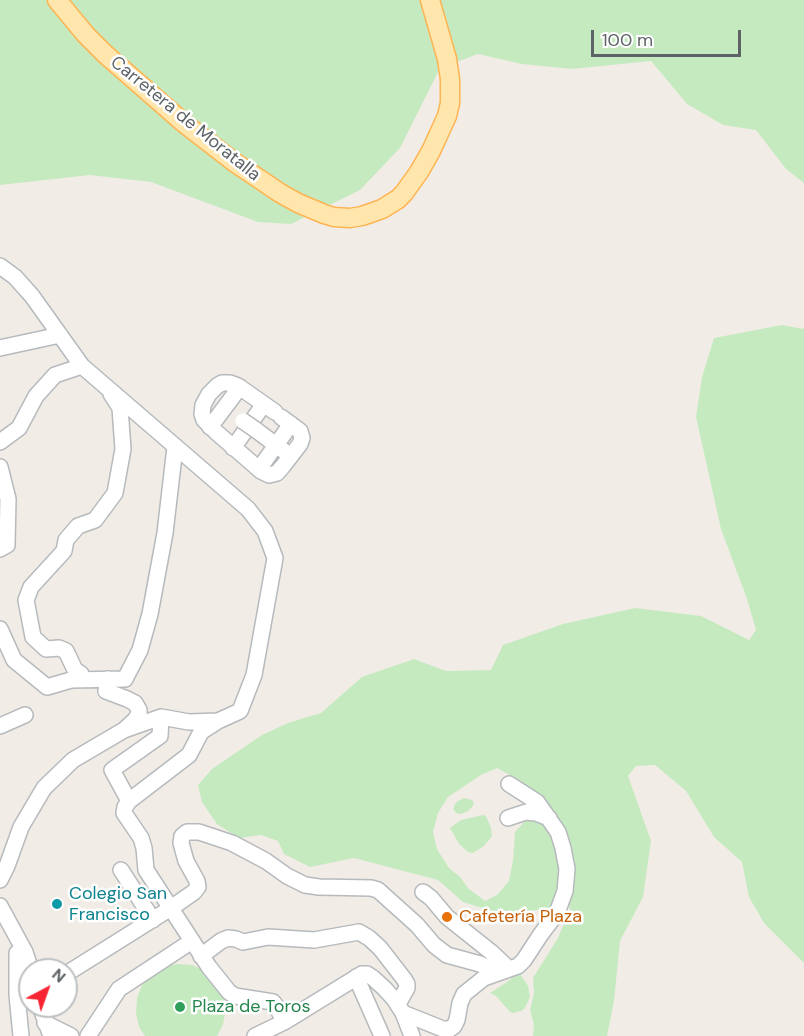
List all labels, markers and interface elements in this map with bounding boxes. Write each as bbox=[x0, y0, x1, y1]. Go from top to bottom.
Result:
scale bar bbox=[594, 18, 744, 56]
text: 100 m bbox=[602, 28, 653, 52]
street label: Carretera de Moratalla bbox=[106, 52, 264, 186]
place label: Colegio San Francisco bbox=[69, 883, 167, 926]
marker: Colegio San Francisco bbox=[50, 897, 64, 911]
place label: Cafetería Plaza bbox=[459, 906, 582, 928]
marker: Cafetería Plaza bbox=[440, 910, 454, 924]
north arrow bbox=[18, 958, 78, 1018]
text: N bbox=[48, 964, 70, 987]
place label: Plaza de Toros bbox=[192, 996, 311, 1018]
marker: Plaza de Toros bbox=[173, 1000, 187, 1014]

